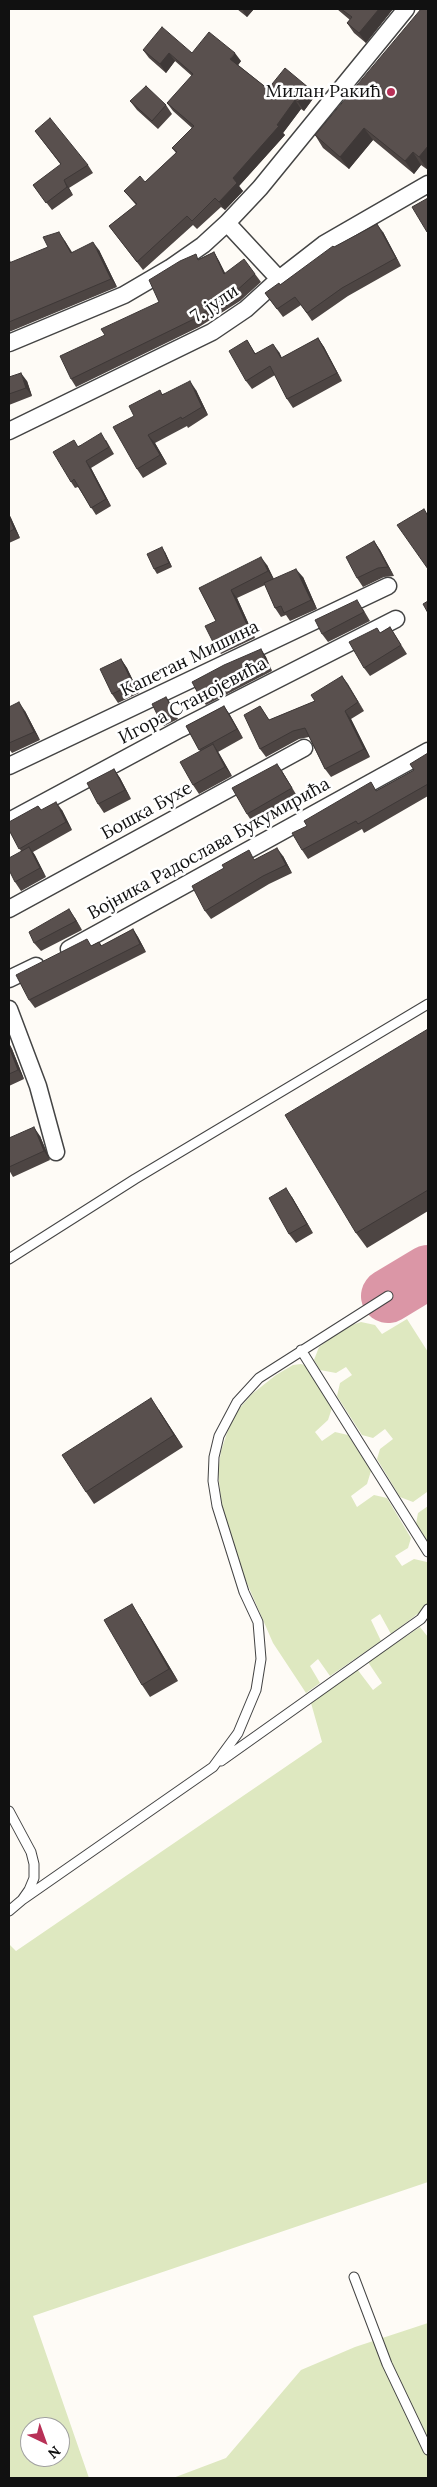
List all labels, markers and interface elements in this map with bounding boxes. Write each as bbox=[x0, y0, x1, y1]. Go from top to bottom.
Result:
place label: Милан Ракић bbox=[265, 81, 381, 103]
marker: Милан Ракић bbox=[385, 86, 397, 98]
street label: 7. јули bbox=[187, 280, 243, 328]
street label: Капетан Мишина bbox=[117, 616, 263, 702]
street label: Игора Станојевића bbox=[115, 653, 271, 749]
street label: Војника Радослава Букумирића bbox=[84, 773, 334, 925]
street label: Бошка Бухе bbox=[98, 777, 196, 845]
north arrow bbox=[20, 2417, 70, 2467]
text: N bbox=[44, 2442, 64, 2463]

